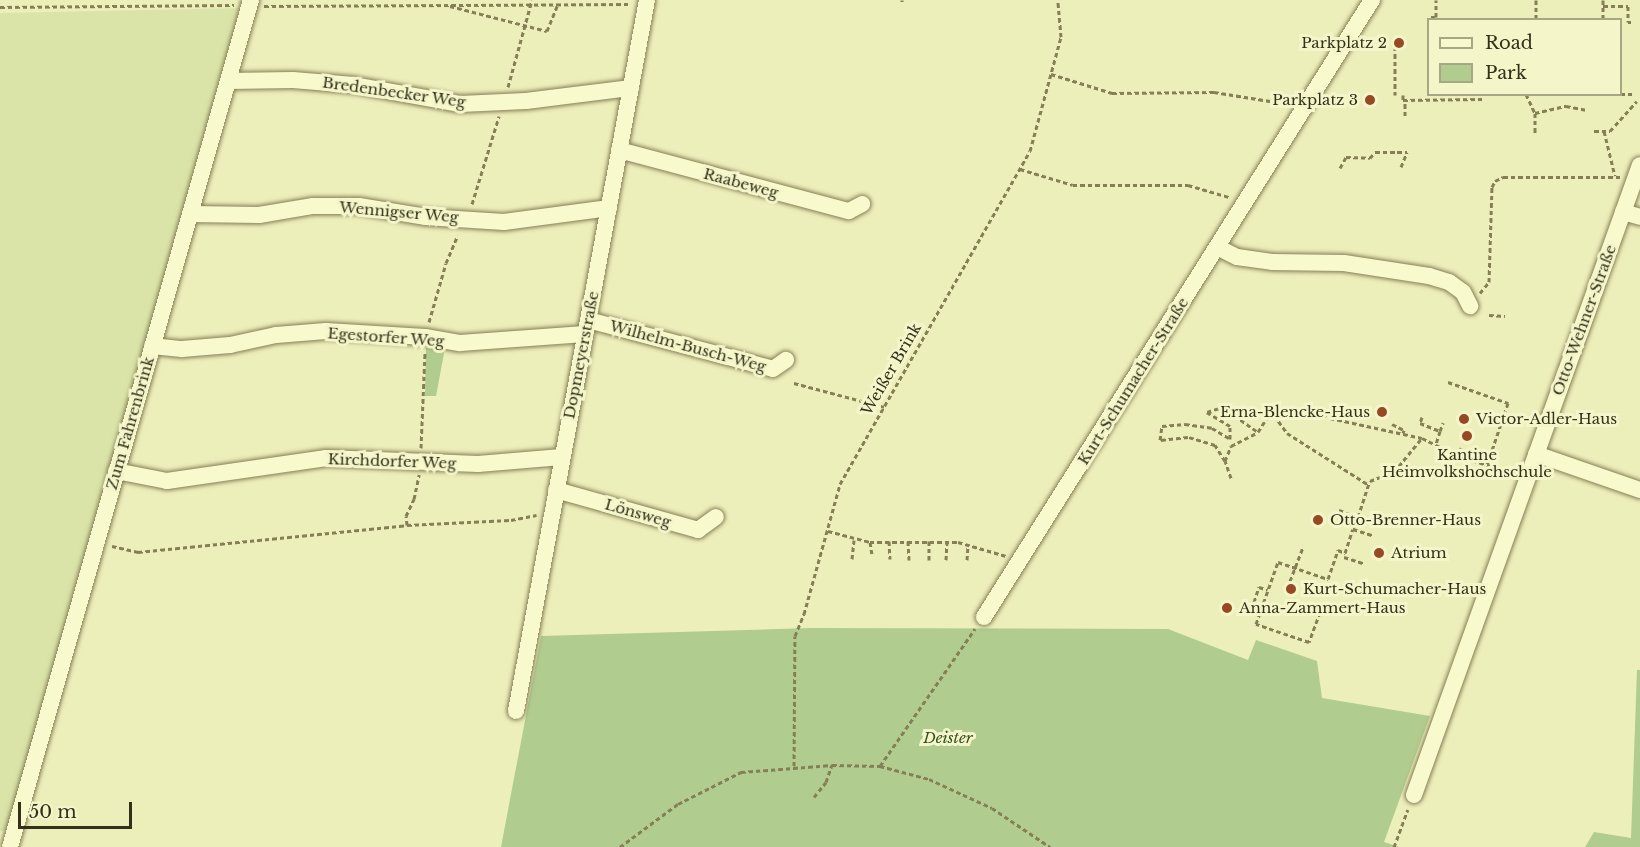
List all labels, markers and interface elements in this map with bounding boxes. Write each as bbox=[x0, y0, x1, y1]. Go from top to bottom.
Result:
legend bbox=[1427, 18, 1622, 96]
text: Road bbox=[1485, 32, 1533, 54]
place label: Parkplatz 2 bbox=[1301, 34, 1387, 52]
marker: Parkplatz 2 bbox=[1392, 36, 1406, 50]
text: Park bbox=[1485, 62, 1527, 84]
street label: Bredenbecker Weg bbox=[321, 73, 467, 111]
place label: Parkplatz 3 bbox=[1272, 91, 1358, 109]
marker: Parkplatz 3 bbox=[1363, 93, 1377, 107]
street label: Raabeweg bbox=[702, 164, 780, 202]
street label: Wennigser Weg bbox=[338, 198, 460, 226]
street label: Otto-Wehner-Straße bbox=[1548, 242, 1620, 398]
street label: Dopmeyerstraße bbox=[560, 290, 602, 420]
street label: Kurt-Schumacher-Straße bbox=[1074, 294, 1192, 468]
street label: Wilhelm-Busch-Weg bbox=[608, 316, 768, 376]
street label: Weißer Brink bbox=[857, 320, 925, 418]
street label: Egestorfer Weg bbox=[327, 324, 445, 350]
street label: Zum Fahrenbrink bbox=[102, 354, 158, 492]
place label: Erna-Blencke-Haus bbox=[1220, 403, 1370, 421]
marker: Erna-Blencke-Haus bbox=[1375, 405, 1389, 419]
place label: Victor-Adler-Haus bbox=[1476, 410, 1617, 428]
marker: Victor-Adler-Haus bbox=[1457, 412, 1471, 426]
marker: Kantine Heimvolkshochschule bbox=[1460, 429, 1474, 443]
place label: Kantine Heimvolkshochschule bbox=[1382, 445, 1552, 480]
street label: Kirchdorfer Weg bbox=[327, 450, 457, 472]
street label: Lönsweg bbox=[603, 495, 673, 531]
place label: Otto-Brenner-Haus bbox=[1330, 511, 1481, 529]
marker: Otto-Brenner-Haus bbox=[1311, 513, 1325, 527]
place label: Atrium bbox=[1391, 544, 1447, 562]
marker: Atrium bbox=[1372, 546, 1386, 560]
place label: Kurt-Schumacher-Haus bbox=[1303, 580, 1486, 598]
marker: Kurt-Schumacher-Haus bbox=[1284, 582, 1298, 596]
place label: Anna-Zammert-Haus bbox=[1239, 599, 1406, 617]
marker: Anna-Zammert-Haus bbox=[1220, 601, 1234, 615]
park label: Deister bbox=[923, 729, 973, 747]
scale bar bbox=[21, 790, 135, 828]
text: 50 m bbox=[29, 801, 77, 823]

